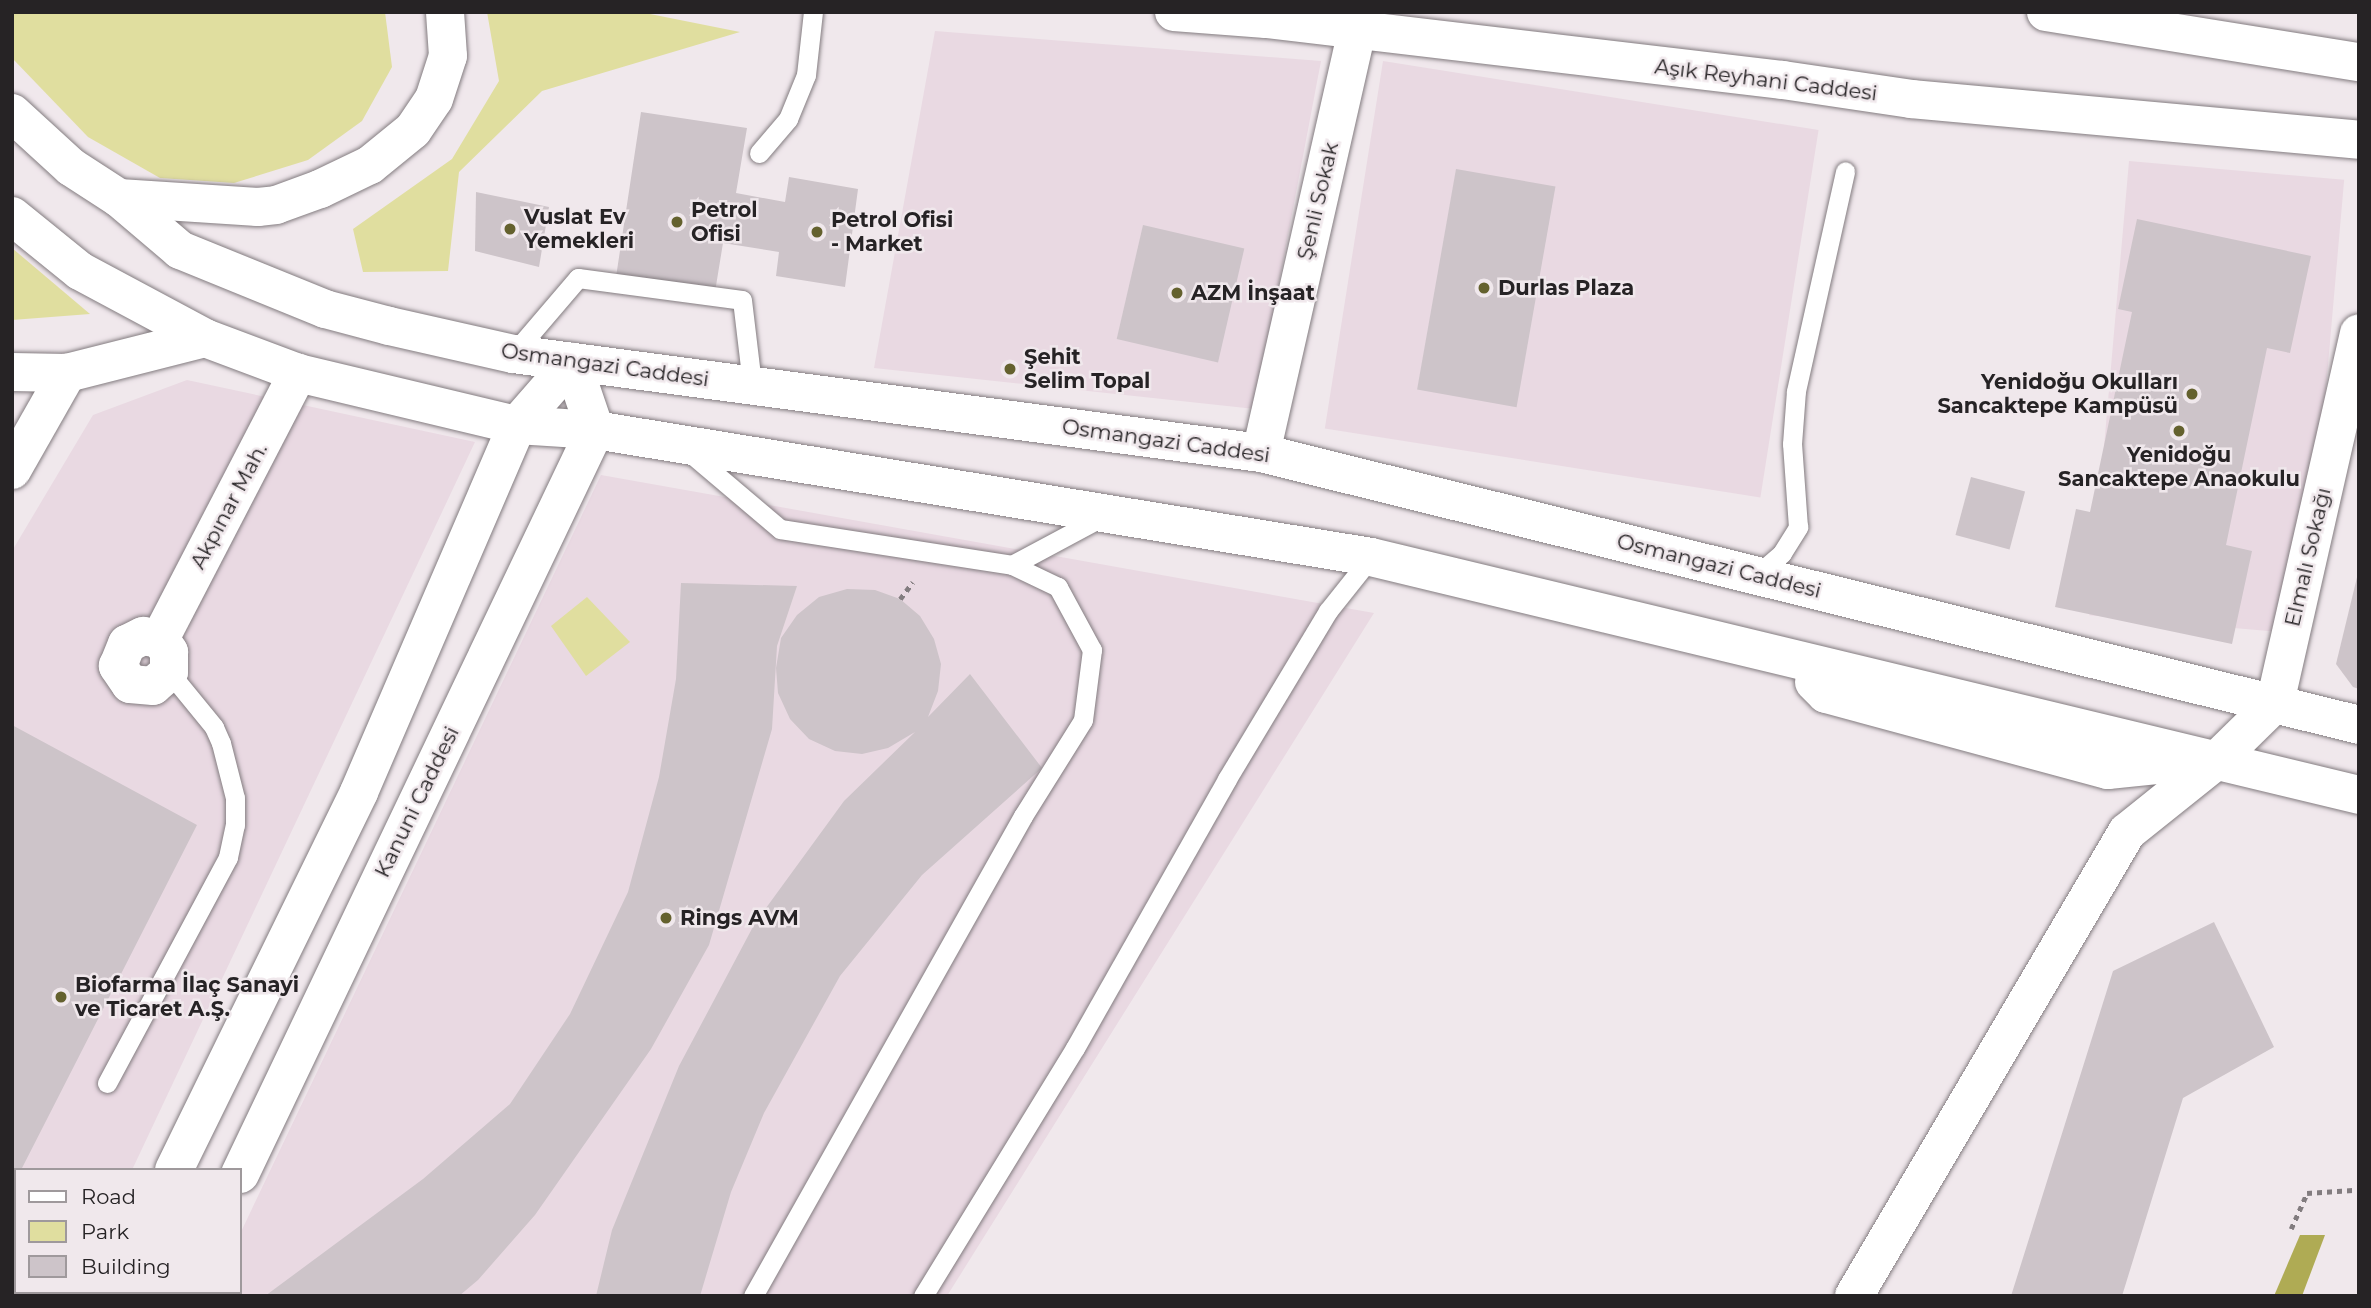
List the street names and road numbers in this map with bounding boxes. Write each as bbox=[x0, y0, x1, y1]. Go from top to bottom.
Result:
street label: Aşık Reyhani Caddesi bbox=[1653, 54, 1879, 106]
street label: Şenli Sokak bbox=[1292, 140, 1344, 262]
street label: Osmangazi Caddesi bbox=[499, 338, 711, 392]
street label: Osmangazi Caddesi bbox=[1060, 414, 1272, 468]
street label: Akpınar Mah. bbox=[185, 439, 273, 573]
street label: Elmalı Sokağı bbox=[2280, 485, 2336, 629]
street label: Osmangazi Caddesi bbox=[1614, 528, 1824, 604]
street label: Kanuni Caddesi bbox=[370, 722, 464, 882]

